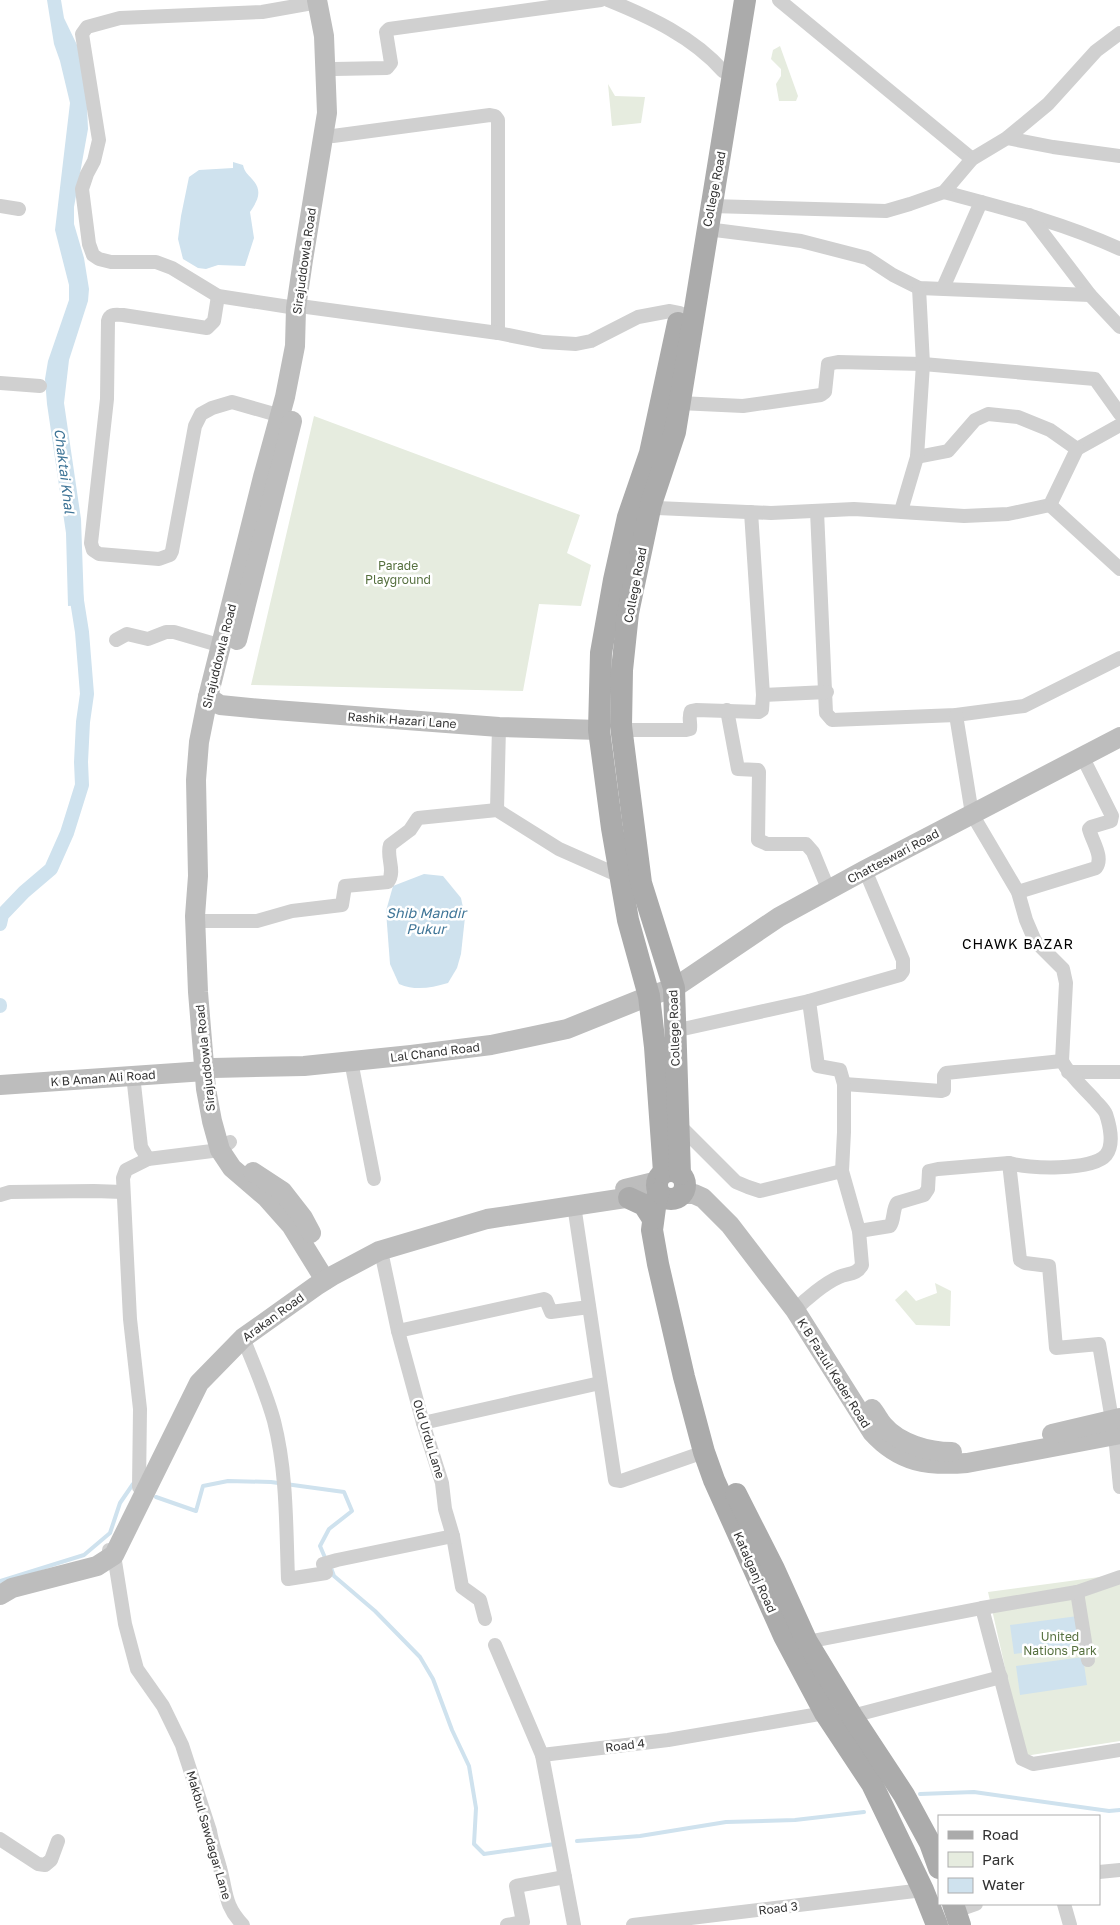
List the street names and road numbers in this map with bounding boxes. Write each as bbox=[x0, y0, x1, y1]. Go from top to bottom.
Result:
street label: College Road bbox=[699, 150, 729, 228]
street label: Sirajuddowla Road bbox=[289, 207, 319, 315]
street label: College Road bbox=[620, 546, 650, 624]
street label: Sirajuddowla Road bbox=[199, 602, 239, 710]
street label: Rashik Hazari Lane bbox=[347, 709, 457, 731]
street label: Chatteswari Road bbox=[845, 826, 941, 886]
street label: College Road bbox=[665, 989, 683, 1067]
street label: Sirajuddowla Road bbox=[192, 1004, 218, 1112]
street label: Lal Chand Road bbox=[389, 1039, 481, 1065]
street label: K B Aman Ali Road bbox=[50, 1067, 156, 1089]
street label: Arakan Road bbox=[239, 1290, 307, 1344]
street label: K B Fazlul Kader Road bbox=[794, 1315, 874, 1431]
street label: Old Urdu Lane bbox=[410, 1398, 448, 1480]
street label: Katalganj Road bbox=[730, 1529, 780, 1615]
street label: Road 4 bbox=[604, 1735, 646, 1755]
street label: Makbul Sawdagar Lane bbox=[183, 1769, 235, 1901]
street label: Road 3 bbox=[758, 1898, 798, 1918]

